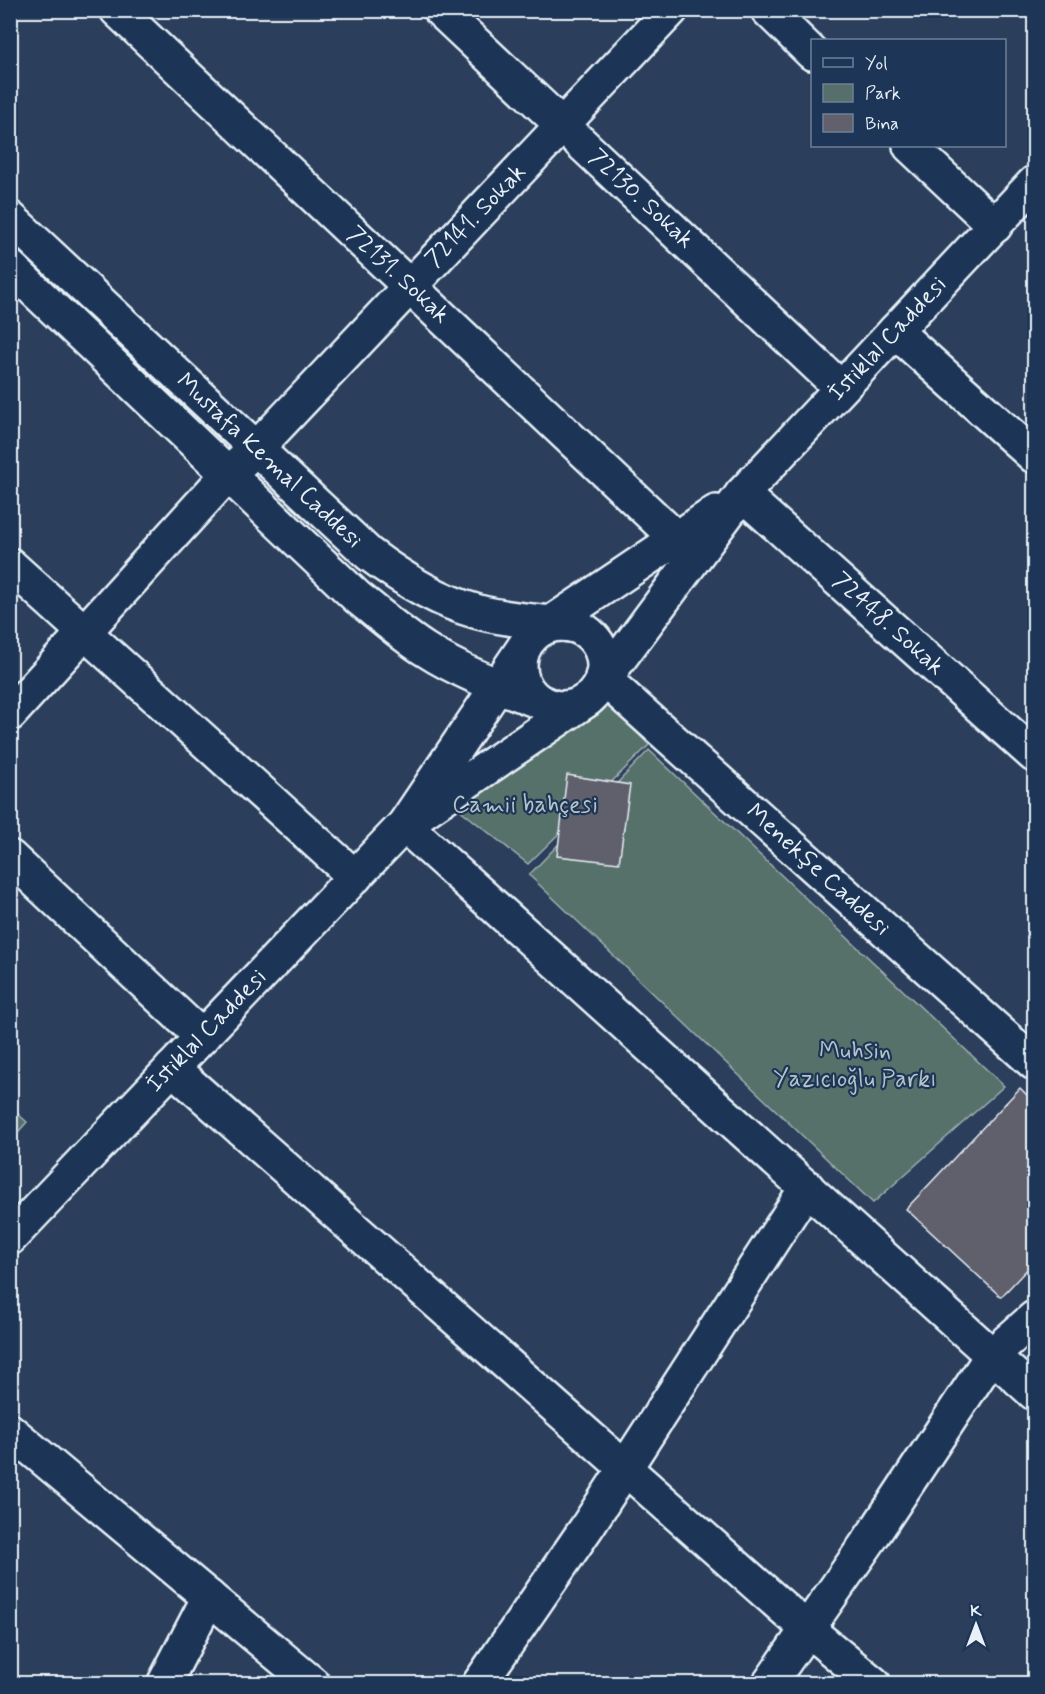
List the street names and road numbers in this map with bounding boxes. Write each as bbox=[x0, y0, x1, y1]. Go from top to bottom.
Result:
street label: 72130. Sokak bbox=[582, 142, 700, 256]
street label: 72141. Sokak bbox=[419, 157, 533, 275]
street label: 72131. Sokak bbox=[340, 219, 456, 331]
street label: İstiklal Caddesi bbox=[822, 270, 954, 408]
street label: Mustafa Kemal Caddesi bbox=[169, 367, 369, 555]
street label: 72448. Sokak bbox=[825, 565, 951, 683]
street label: Menekşe Caddesi bbox=[739, 797, 897, 943]
street label: İstiklal Caddesi bbox=[140, 963, 274, 1099]

